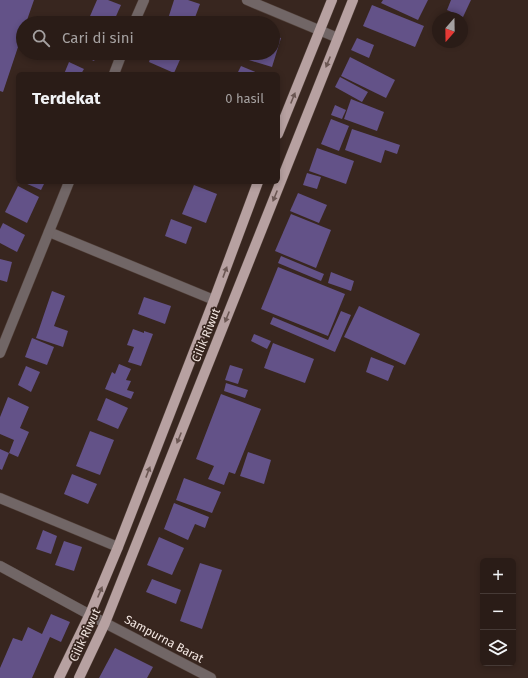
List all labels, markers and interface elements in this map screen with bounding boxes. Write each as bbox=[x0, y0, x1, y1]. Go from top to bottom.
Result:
north arrow bbox=[432, 12, 468, 48]
search box bbox=[16, 16, 280, 60]
icon: search bbox=[30, 27, 52, 49]
text: Cari di sini bbox=[62, 29, 134, 47]
one-way arrow bbox=[324, 57, 330, 69]
text: Terdekat bbox=[32, 88, 101, 109]
text: 0 hasil bbox=[225, 91, 264, 106]
one-way arrow bbox=[290, 91, 296, 103]
one-way arrow bbox=[271, 191, 277, 203]
one-way arrow bbox=[222, 265, 228, 277]
street label: Cilik Riwut bbox=[189, 305, 223, 364]
one-way arrow bbox=[223, 311, 229, 323]
one-way arrow bbox=[175, 432, 181, 444]
one-way arrow bbox=[145, 465, 151, 477]
map controls bbox=[480, 558, 516, 666]
button: + bbox=[480, 558, 516, 594]
one-way arrow bbox=[97, 586, 103, 598]
button: − bbox=[480, 594, 516, 630]
street label: Cilik Riwut bbox=[67, 606, 104, 664]
street label: Sampurna Barat bbox=[122, 612, 207, 666]
button: layers bbox=[480, 630, 516, 666]

